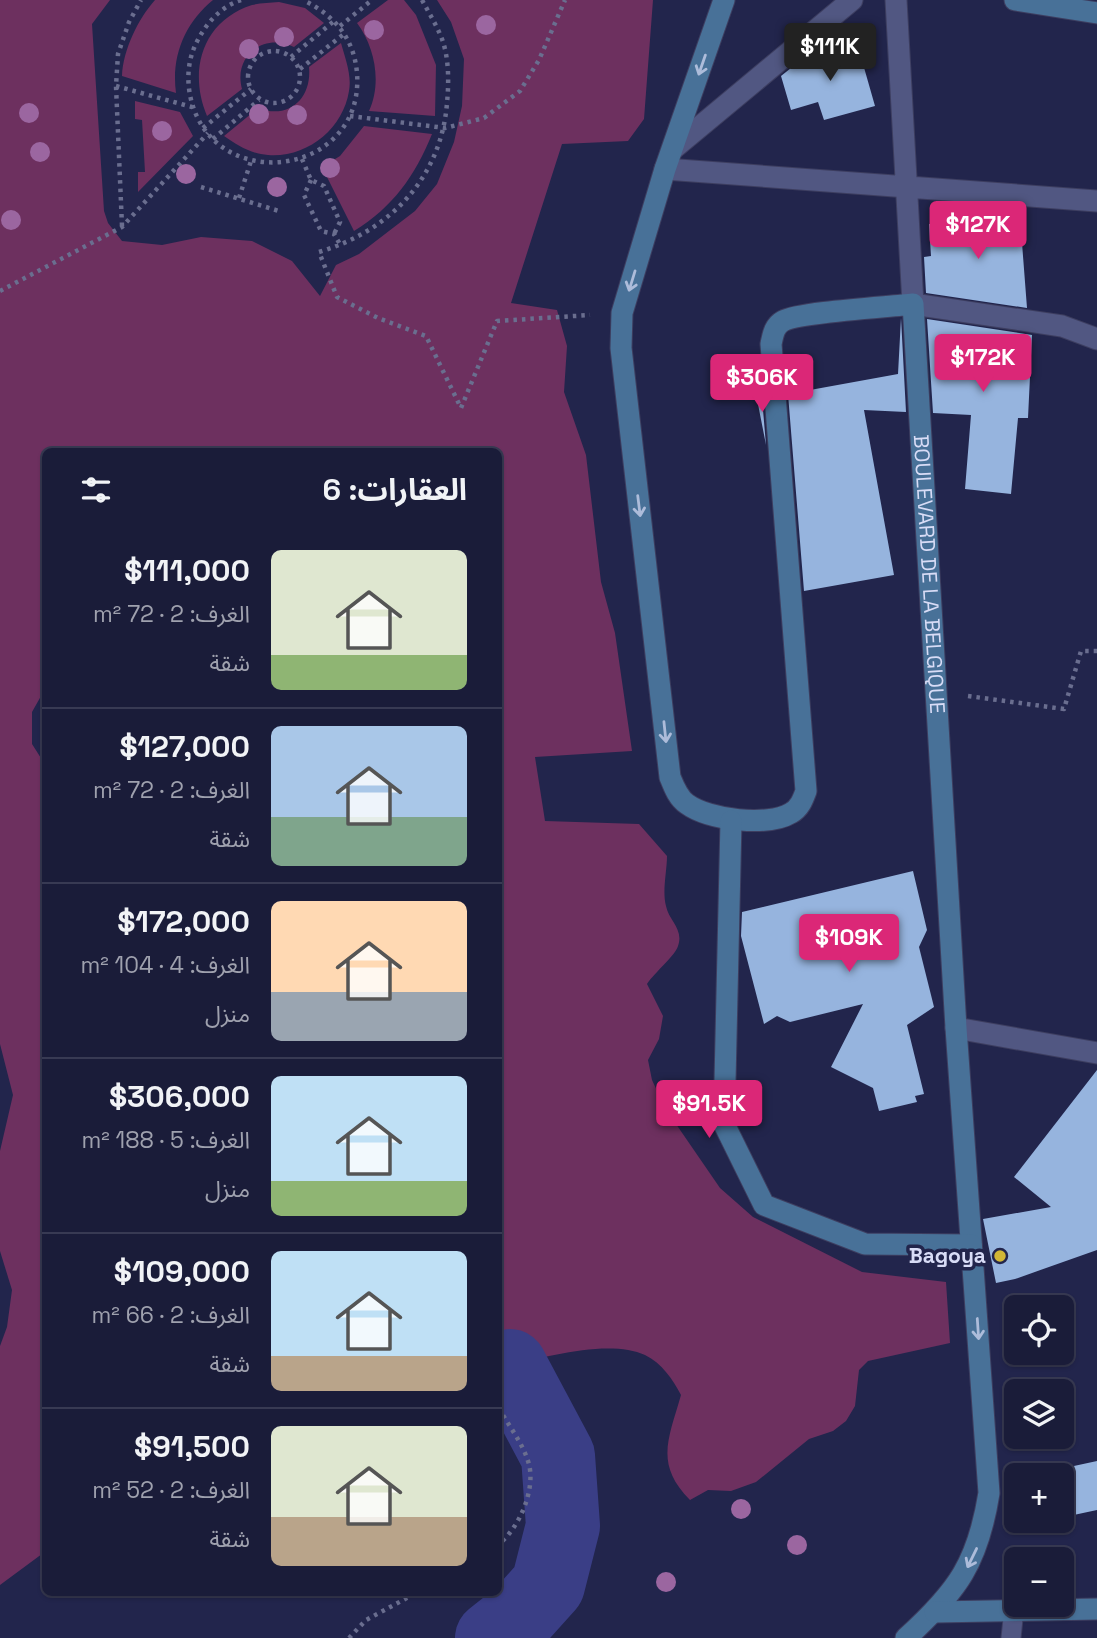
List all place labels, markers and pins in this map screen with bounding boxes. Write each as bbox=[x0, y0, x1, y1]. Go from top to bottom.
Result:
pin: $111K bbox=[781, 24, 879, 83]
pin: $127K bbox=[929, 202, 1027, 261]
pin: $172K bbox=[934, 334, 1032, 394]
pin: $306K bbox=[713, 354, 811, 414]
pin: $109K bbox=[800, 914, 898, 974]
pin: $91.5K bbox=[652, 1080, 766, 1140]
place label: Bagoya bbox=[909, 1242, 986, 1269]
marker: Bagoya bbox=[992, 1248, 1008, 1264]

